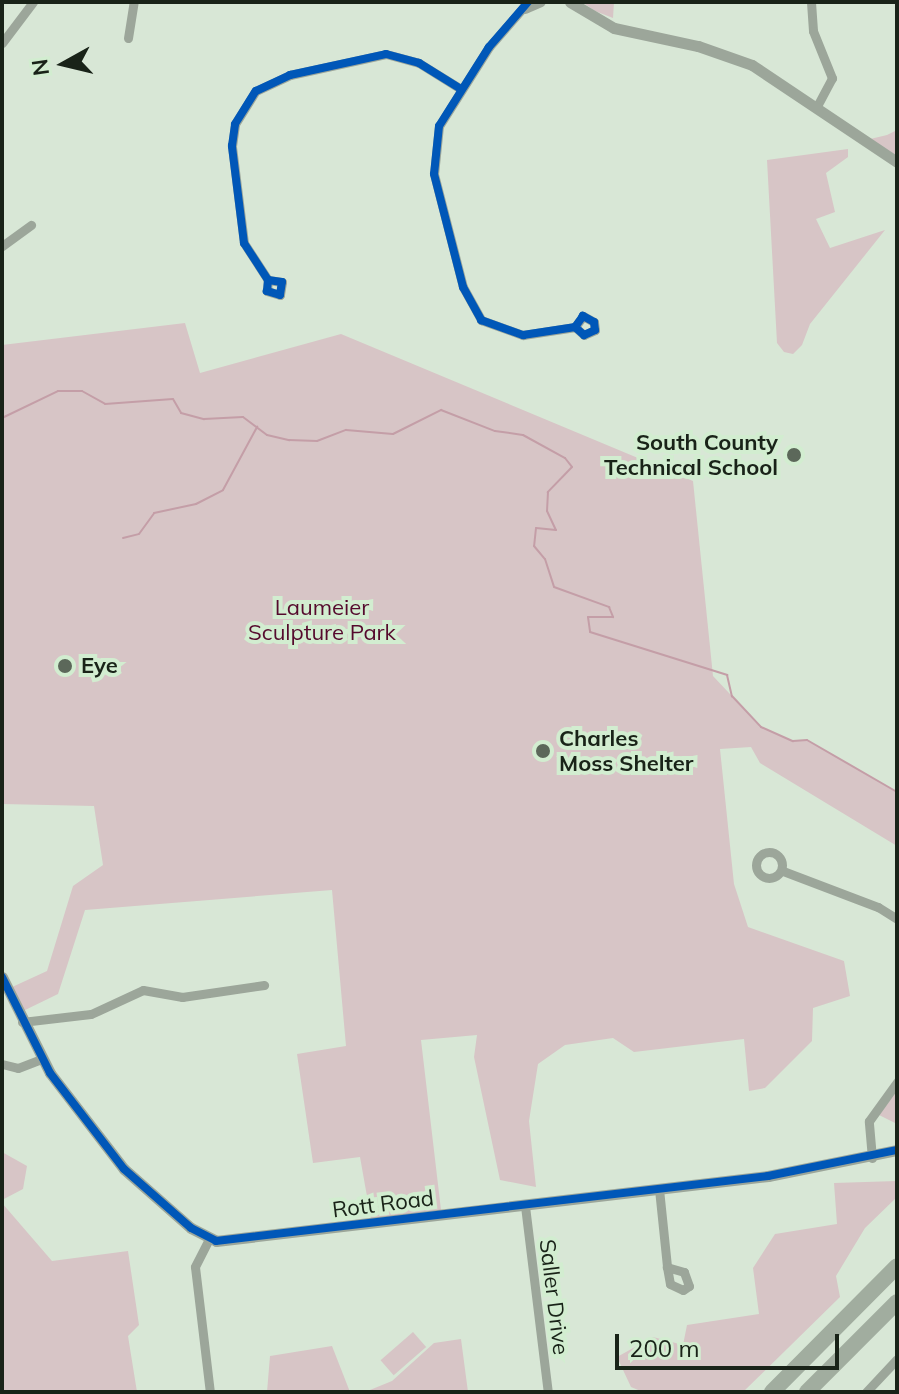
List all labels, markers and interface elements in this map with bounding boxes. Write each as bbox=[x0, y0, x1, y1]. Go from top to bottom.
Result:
north arrow bbox=[24, 24, 104, 104]
text: N bbox=[25, 57, 55, 78]
place label: South County Technical School bbox=[604, 429, 778, 480]
marker: South County Technical School bbox=[785, 446, 803, 464]
park label: Laumeier Sculpture Park bbox=[248, 594, 396, 646]
place label: Eye bbox=[81, 653, 118, 679]
marker: Eye bbox=[56, 657, 74, 675]
place label: Charles Moss Shelter bbox=[559, 725, 693, 776]
marker: Charles Moss Shelter bbox=[534, 742, 552, 760]
street label: Rott Road bbox=[331, 1185, 435, 1223]
street label: Saller Drive bbox=[534, 1238, 574, 1356]
scale bar bbox=[619, 1318, 843, 1368]
text: 200 m bbox=[629, 1333, 700, 1363]

